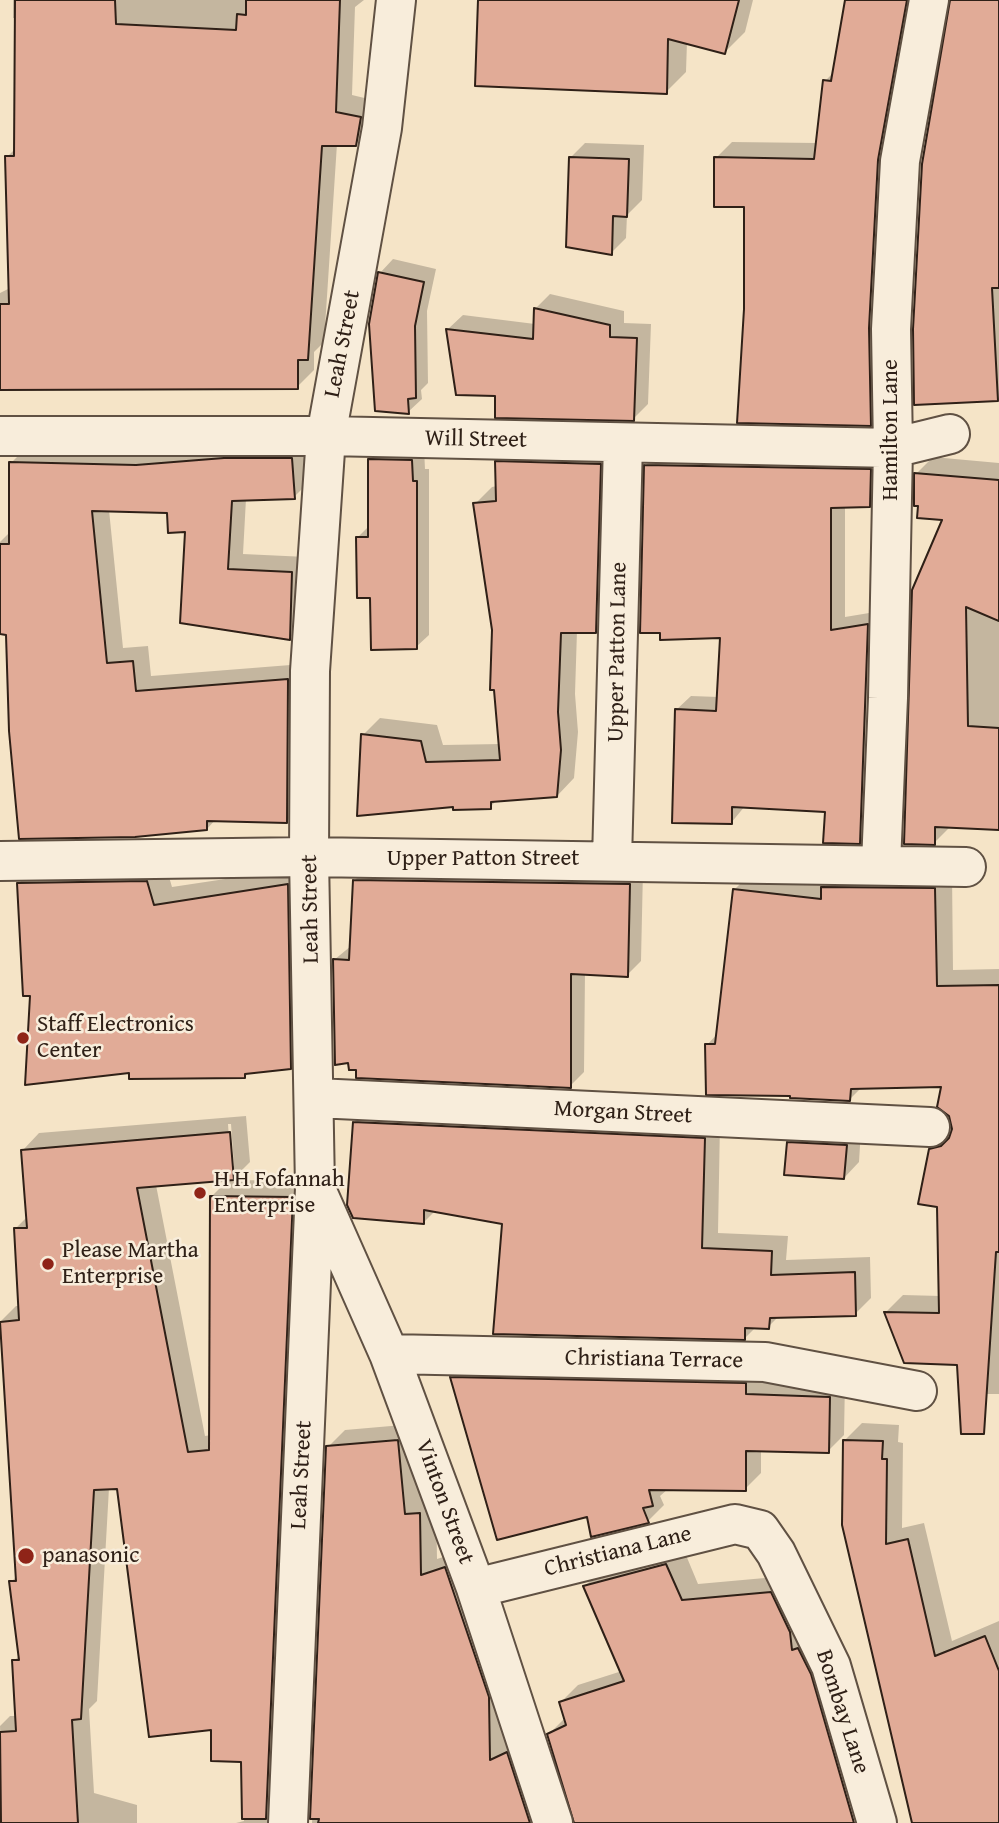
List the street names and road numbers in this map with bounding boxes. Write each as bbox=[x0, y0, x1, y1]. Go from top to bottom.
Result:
street label: Leah Street bbox=[319, 288, 367, 400]
street label: Hamilton Lane bbox=[877, 359, 905, 501]
street label: Will Street bbox=[425, 425, 527, 455]
street label: Upper Patton Lane bbox=[603, 562, 633, 742]
street label: Upper Patton Street bbox=[387, 845, 579, 873]
street label: Leah Street bbox=[296, 854, 326, 964]
street label: Morgan Street bbox=[553, 1096, 693, 1130]
street label: Christiana Terrace bbox=[565, 1345, 743, 1375]
street label: Leah Street bbox=[285, 1420, 319, 1530]
street label: Vinton Street bbox=[409, 1436, 479, 1568]
street label: Christiana Lane bbox=[542, 1520, 694, 1584]
street label: Bombay Lane bbox=[809, 1647, 875, 1777]

